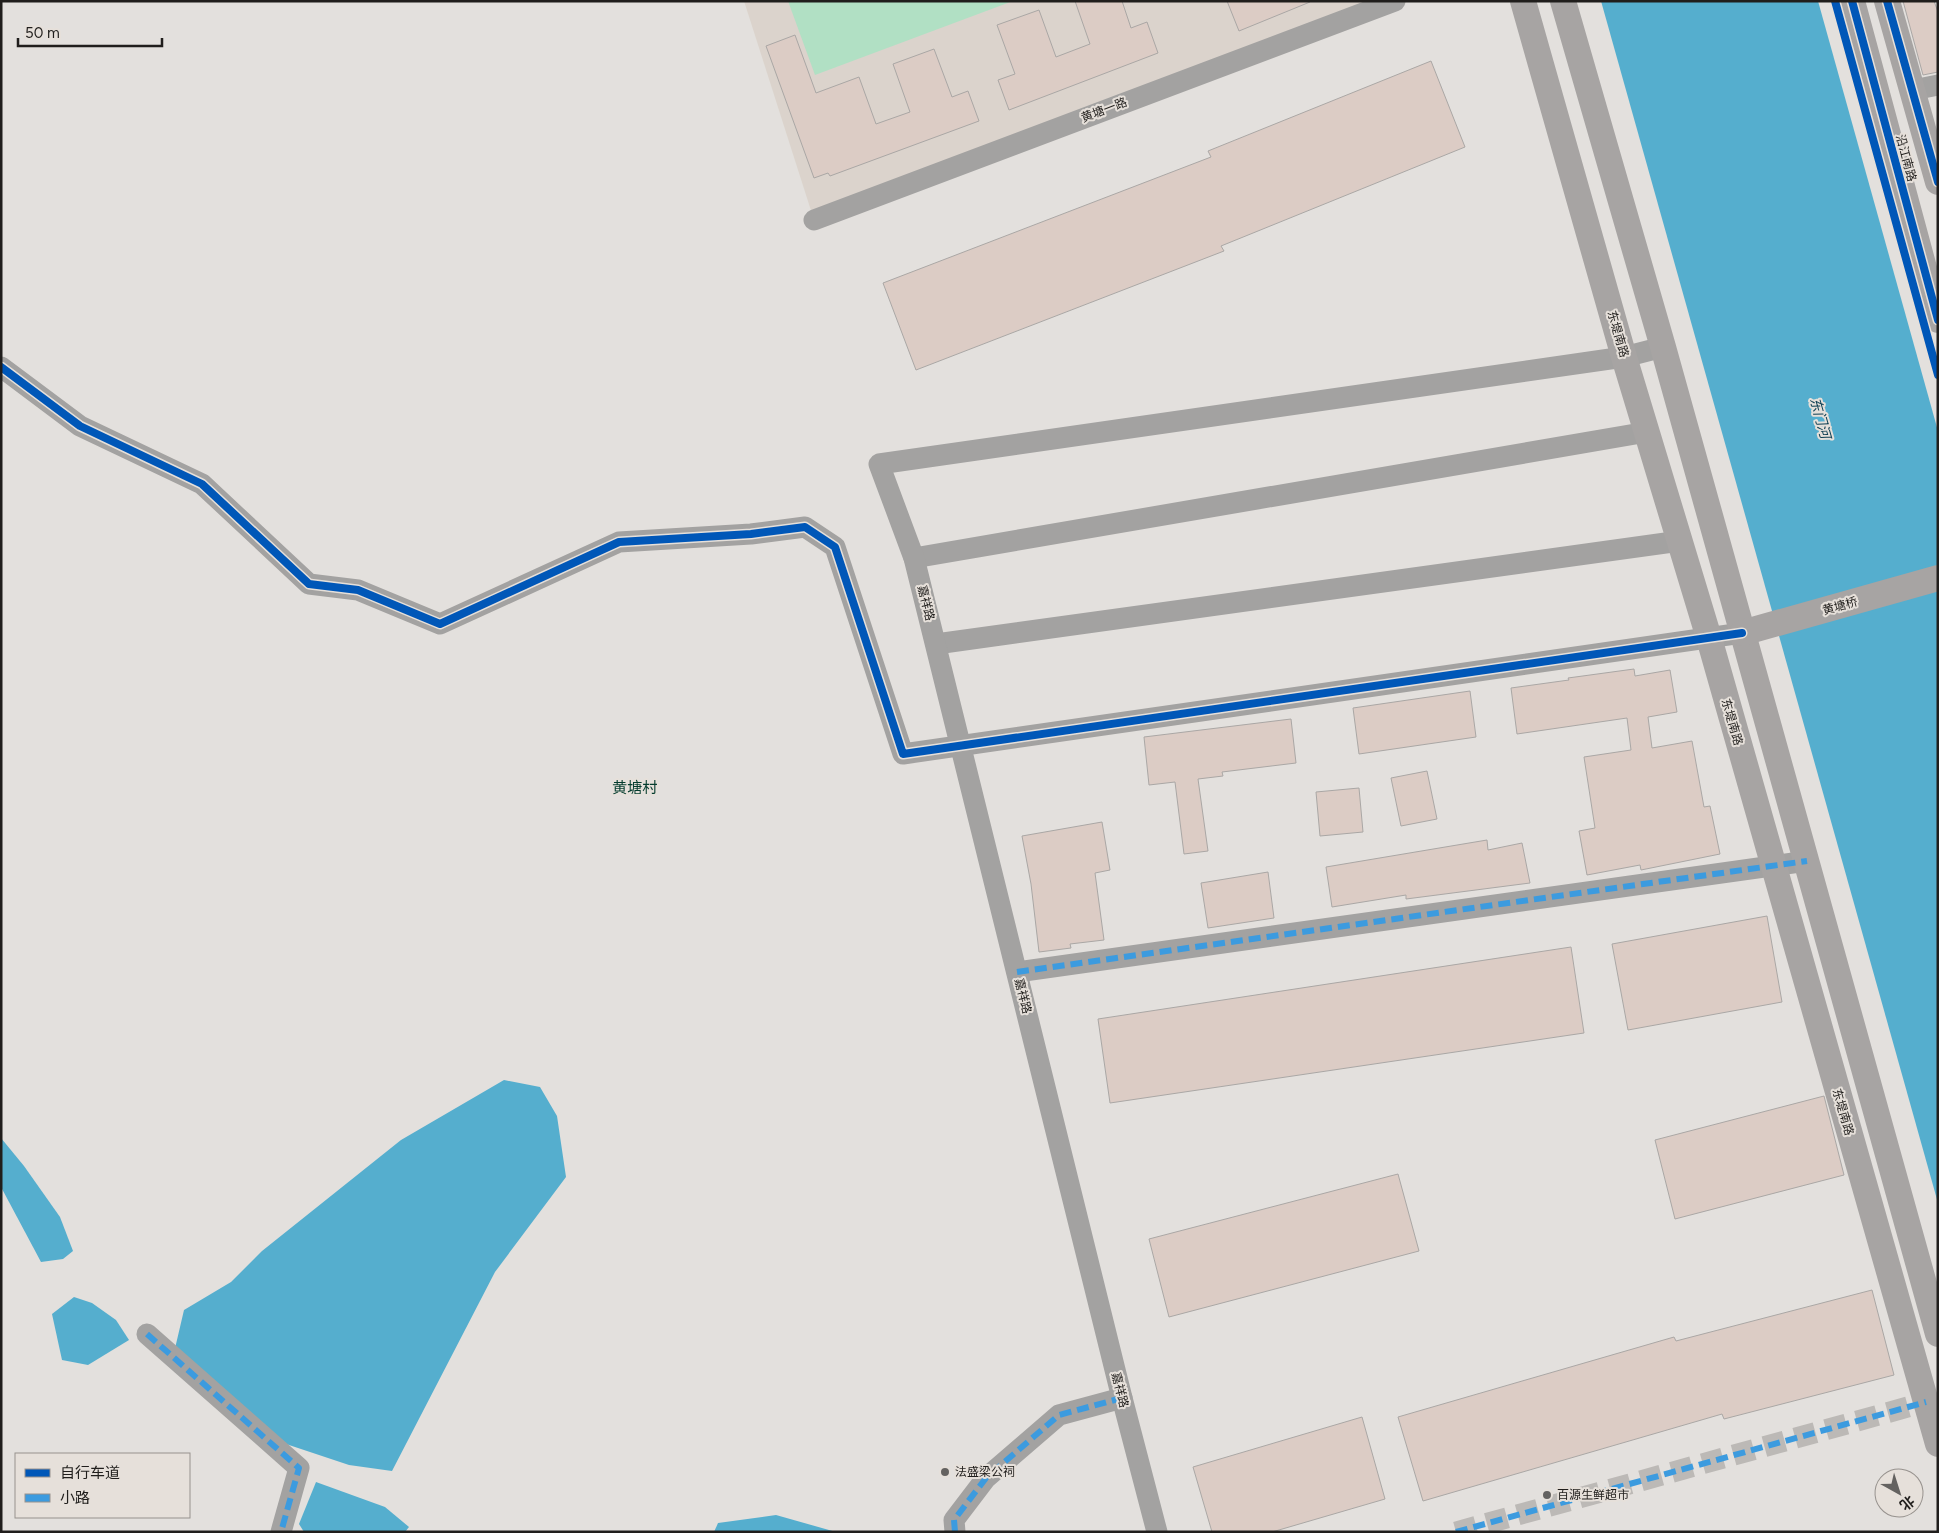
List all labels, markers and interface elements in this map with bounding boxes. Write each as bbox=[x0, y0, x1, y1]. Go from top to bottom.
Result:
scale bar bbox=[18, 15, 161, 47]
text: 50 m bbox=[25, 24, 60, 42]
street label: 黄塘一路 bbox=[1079, 95, 1129, 125]
street label: 沿江南路 bbox=[1893, 133, 1919, 183]
street label: 东堤南路 bbox=[1605, 309, 1631, 359]
water label: 东门河 bbox=[1806, 395, 1835, 443]
street label: 嘉祥路 bbox=[915, 584, 937, 622]
street label: 黄塘桥 bbox=[1821, 594, 1859, 618]
street label: 东堤南路 bbox=[1719, 697, 1745, 747]
district label: 黄塘村 bbox=[612, 779, 658, 797]
street label: 嘉祥路 bbox=[1012, 977, 1034, 1015]
street label: 东堤南路 bbox=[1830, 1087, 1856, 1137]
street label: 嘉祥路 bbox=[1109, 1371, 1131, 1409]
legend bbox=[15, 1453, 190, 1518]
text: 自行车道 bbox=[60, 1464, 120, 1482]
place label: 法盛梁公祠 bbox=[955, 1465, 1015, 1479]
marker: 法盛梁公祠 bbox=[939, 1466, 951, 1478]
north arrow bbox=[1874, 1468, 1924, 1518]
place label: 百源生鲜超市 bbox=[1557, 1488, 1629, 1502]
text: 小路 bbox=[60, 1489, 90, 1507]
marker: 百源生鲜超市 bbox=[1541, 1489, 1553, 1501]
text: 北 bbox=[1896, 1492, 1918, 1514]

